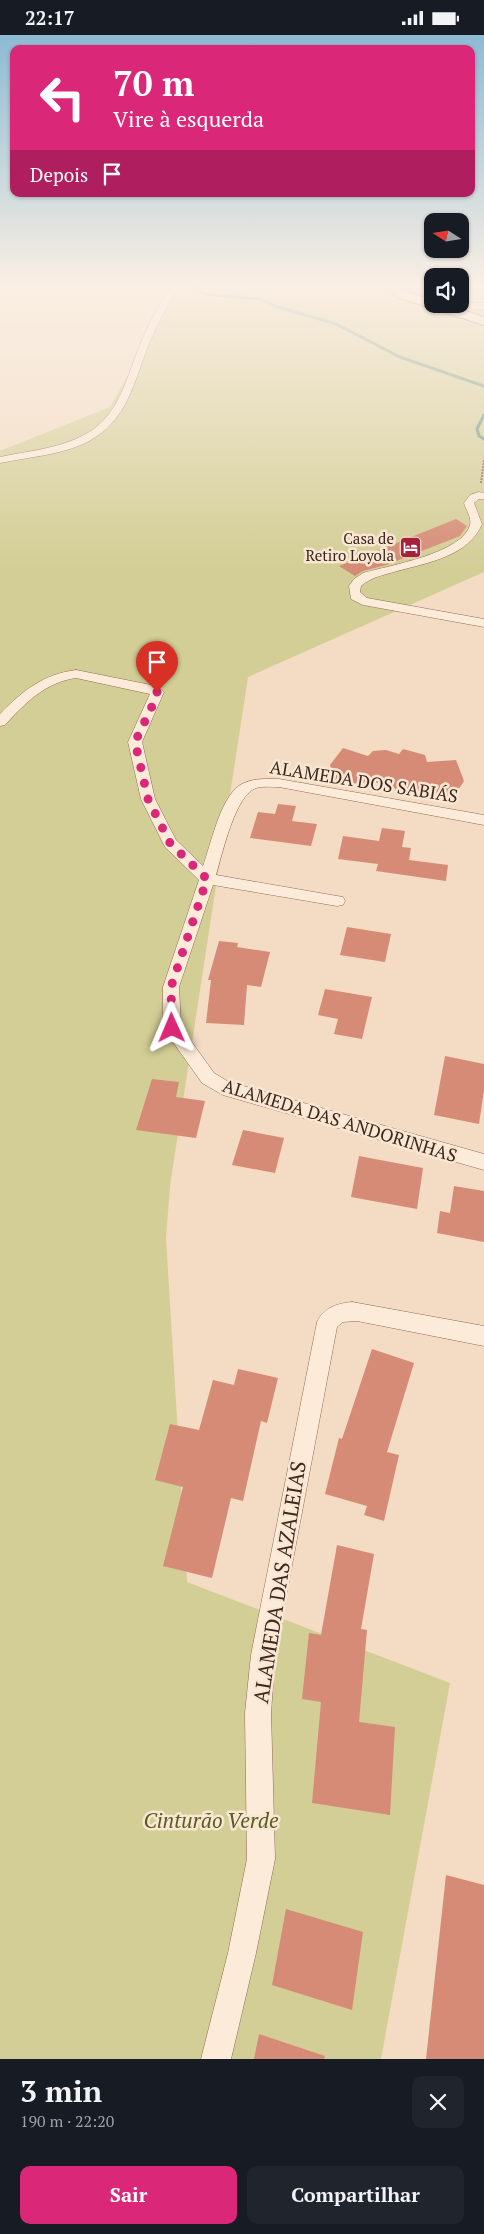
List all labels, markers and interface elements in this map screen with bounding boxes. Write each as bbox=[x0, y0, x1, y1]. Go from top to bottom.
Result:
text: 22:17 bbox=[25, 5, 74, 30]
text: 70 m bbox=[113, 60, 194, 106]
icon: left bbox=[30, 65, 95, 130]
text: Vire à esquerda bbox=[113, 104, 264, 133]
icon: arrive bbox=[98, 160, 126, 188]
text: Depois bbox=[30, 162, 88, 187]
north arrow bbox=[424, 213, 469, 257]
map controls bbox=[424, 213, 469, 313]
button: sound bbox=[424, 268, 469, 313]
place label: Casa de Retiro Loyola bbox=[305, 528, 394, 565]
hotel icon: Casa de Retiro Loyola bbox=[398, 535, 422, 559]
pin bbox=[136, 641, 178, 692]
icon: arrive bbox=[143, 648, 171, 676]
street label: ALAMEDA DOS SABIÁS bbox=[268, 754, 460, 808]
position arrow bbox=[145, 1001, 197, 1053]
street label: ALAMEDA DAS ANDORINHAS bbox=[220, 1073, 460, 1167]
street label: ALAMEDA DAS AZALEIAS bbox=[246, 1459, 312, 1705]
park label: Cinturão Verde bbox=[143, 1806, 279, 1834]
text: 3 min bbox=[20, 2071, 102, 2111]
button: close bbox=[412, 2076, 464, 2128]
text: 190 m · 22:20 bbox=[20, 2110, 114, 2132]
button: Sair bbox=[20, 2166, 237, 2224]
button: Compartilhar bbox=[247, 2166, 464, 2224]

